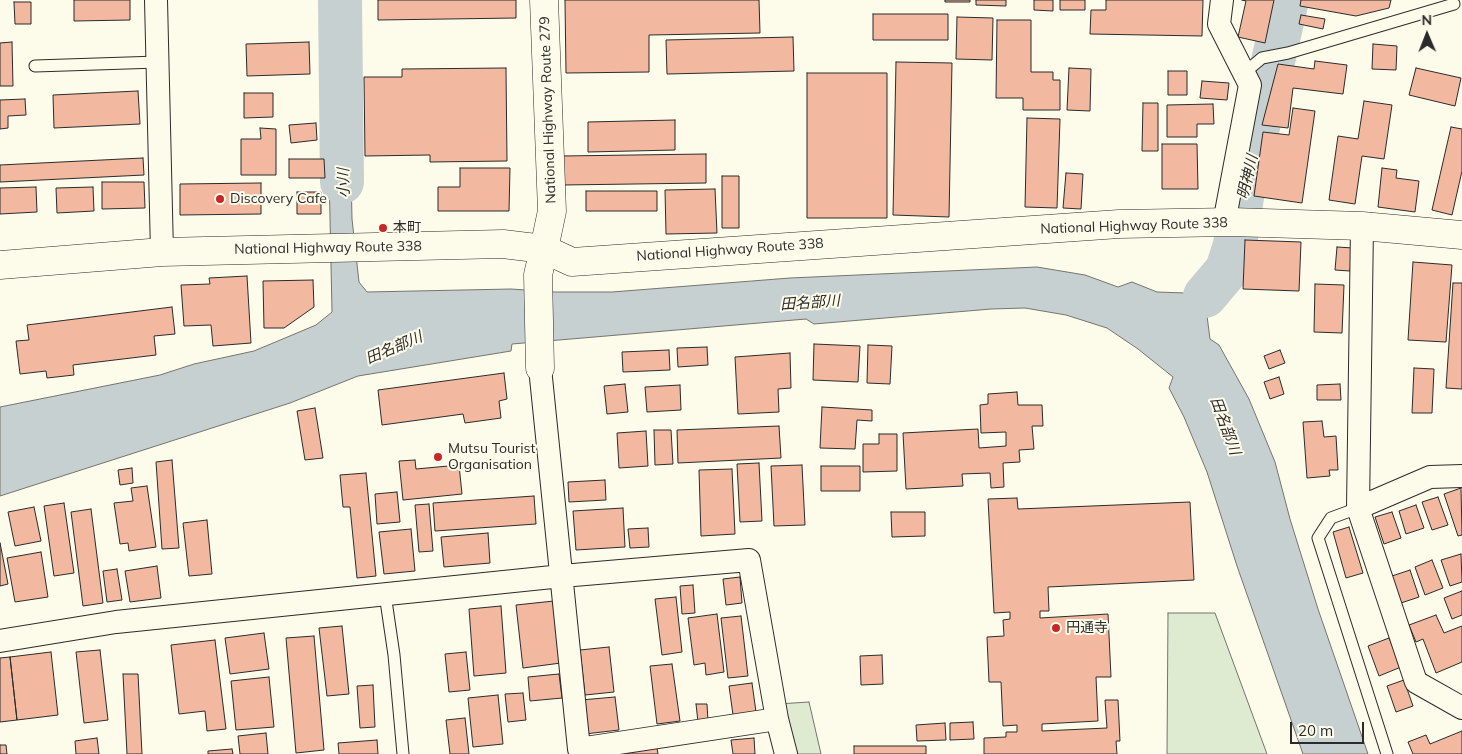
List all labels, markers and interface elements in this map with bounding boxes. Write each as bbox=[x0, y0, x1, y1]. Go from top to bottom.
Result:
north arrow bbox=[1402, 10, 1452, 60]
text: N bbox=[1421, 11, 1432, 29]
street label: National Highway Route 279 bbox=[536, 16, 560, 204]
water label: 明神川 bbox=[1234, 153, 1262, 201]
water label: 小川 bbox=[335, 168, 353, 198]
place label: Discovery Cafe bbox=[230, 191, 327, 207]
marker: Discovery Cafe bbox=[214, 193, 226, 205]
street label: National Highway Route 338 bbox=[1040, 214, 1228, 238]
place label: 本町 bbox=[393, 220, 421, 236]
marker: 本町 bbox=[377, 222, 389, 234]
street label: National Highway Route 338 bbox=[636, 235, 824, 265]
street label: National Highway Route 338 bbox=[234, 238, 422, 258]
water label: 田名部川 bbox=[779, 292, 841, 314]
water label: 田名部川 bbox=[363, 328, 425, 368]
water label: 田名部川 bbox=[1206, 395, 1244, 457]
place label: Mutsu Tourist Organisation bbox=[448, 441, 535, 474]
marker: Mutsu Tourist Organisation bbox=[432, 451, 444, 463]
place label: 円通寺 bbox=[1066, 620, 1108, 636]
marker: 円通寺 bbox=[1050, 622, 1062, 634]
scale bar bbox=[1292, 712, 1366, 744]
text: 20 m bbox=[1298, 721, 1333, 740]

